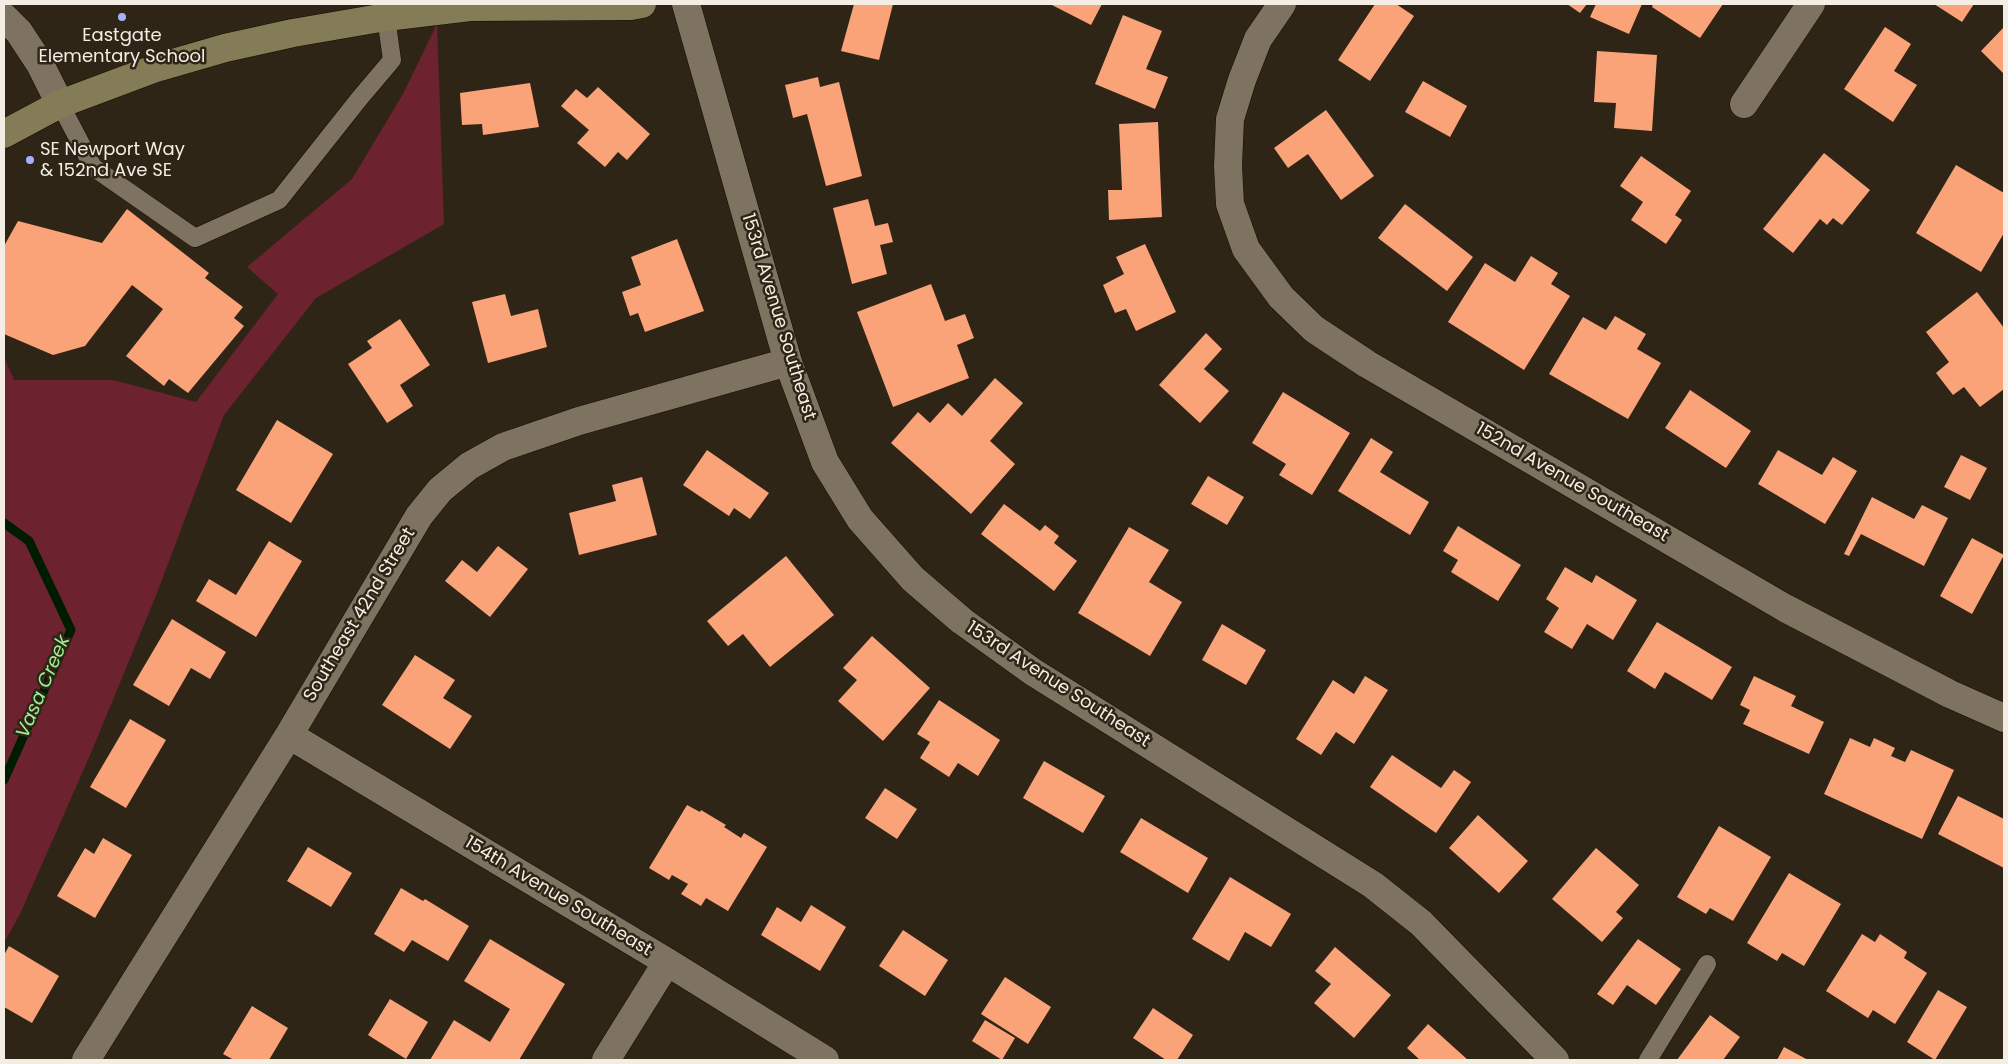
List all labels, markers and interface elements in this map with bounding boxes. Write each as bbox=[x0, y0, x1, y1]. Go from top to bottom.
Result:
marker: Eastgate Elementary School bbox=[116, 11, 128, 23]
place label: Eastgate Elementary School bbox=[39, 25, 205, 68]
place label: SE Newport Way & 152nd Ave SE bbox=[40, 139, 185, 182]
marker: SE Newport Way & 152nd Ave SE bbox=[24, 154, 36, 166]
street label: 153rd Avenue Southeast bbox=[736, 211, 820, 423]
street label: 152nd Avenue Southeast bbox=[1472, 419, 1672, 547]
street label: Southeast 42nd Street bbox=[300, 524, 420, 706]
street label: 153rd Avenue Southeast bbox=[962, 617, 1154, 753]
water label: Vasa Creek bbox=[12, 632, 76, 742]
street label: 154th Avenue Southeast bbox=[460, 832, 656, 962]

